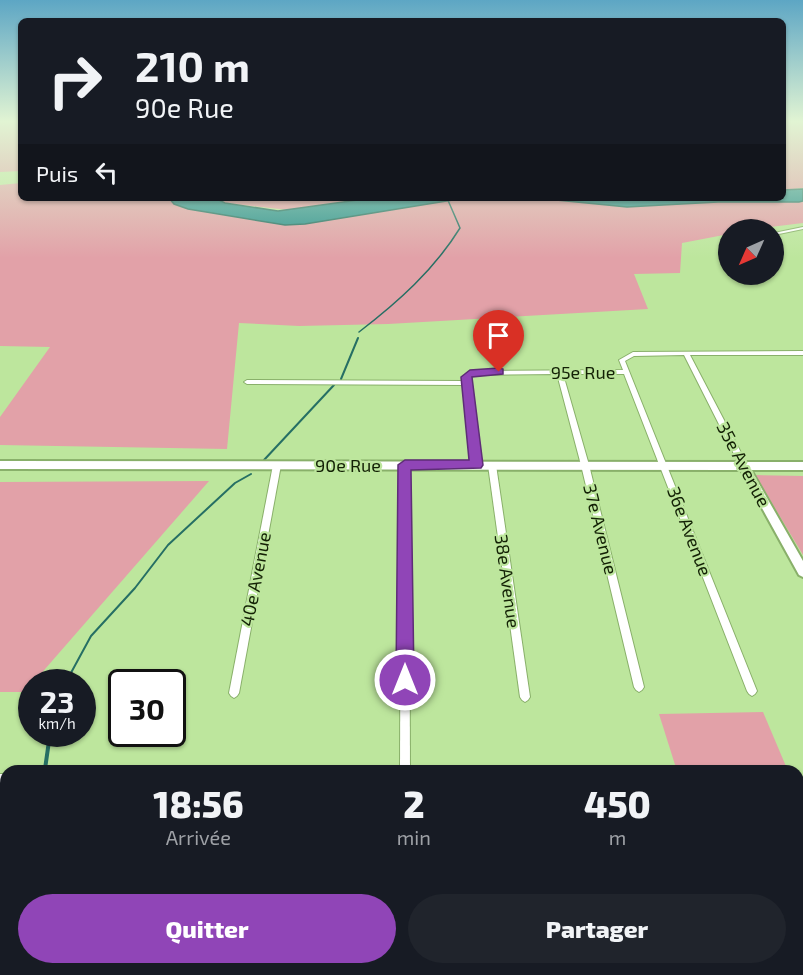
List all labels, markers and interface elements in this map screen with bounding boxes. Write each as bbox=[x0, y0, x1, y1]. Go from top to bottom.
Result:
text: 210 m bbox=[135, 40, 250, 90]
icon: right bbox=[36, 42, 114, 120]
text: 90e Rue bbox=[135, 91, 234, 123]
icon: left bbox=[90, 156, 123, 189]
text: Puis bbox=[36, 160, 78, 186]
north arrow bbox=[718, 219, 784, 285]
map controls bbox=[718, 219, 784, 285]
pin bbox=[473, 310, 524, 372]
icon: arrive bbox=[482, 319, 515, 352]
street label: 95e Rue bbox=[551, 361, 615, 383]
street label: 35e Avenue bbox=[712, 418, 776, 510]
street label: 90e Rue bbox=[315, 454, 381, 476]
street label: 37e Avenue bbox=[579, 481, 623, 577]
street label: 36e Avenue bbox=[663, 483, 717, 579]
street label: 40e Avenue bbox=[235, 530, 275, 628]
street label: 38e Avenue bbox=[491, 533, 525, 629]
position arrow bbox=[373, 648, 437, 712]
speed limit sign: 30 bbox=[108, 669, 186, 747]
text: 23 bbox=[40, 683, 74, 719]
text: km/h bbox=[38, 714, 76, 732]
text: 18:56 bbox=[153, 782, 244, 825]
text: 2 bbox=[403, 782, 424, 825]
text: 450 bbox=[584, 782, 651, 825]
text: Arrivée bbox=[166, 825, 231, 849]
text: min bbox=[397, 825, 431, 849]
text: m bbox=[609, 825, 626, 849]
button: Quitter bbox=[18, 894, 396, 963]
button: Partager bbox=[408, 894, 786, 963]

